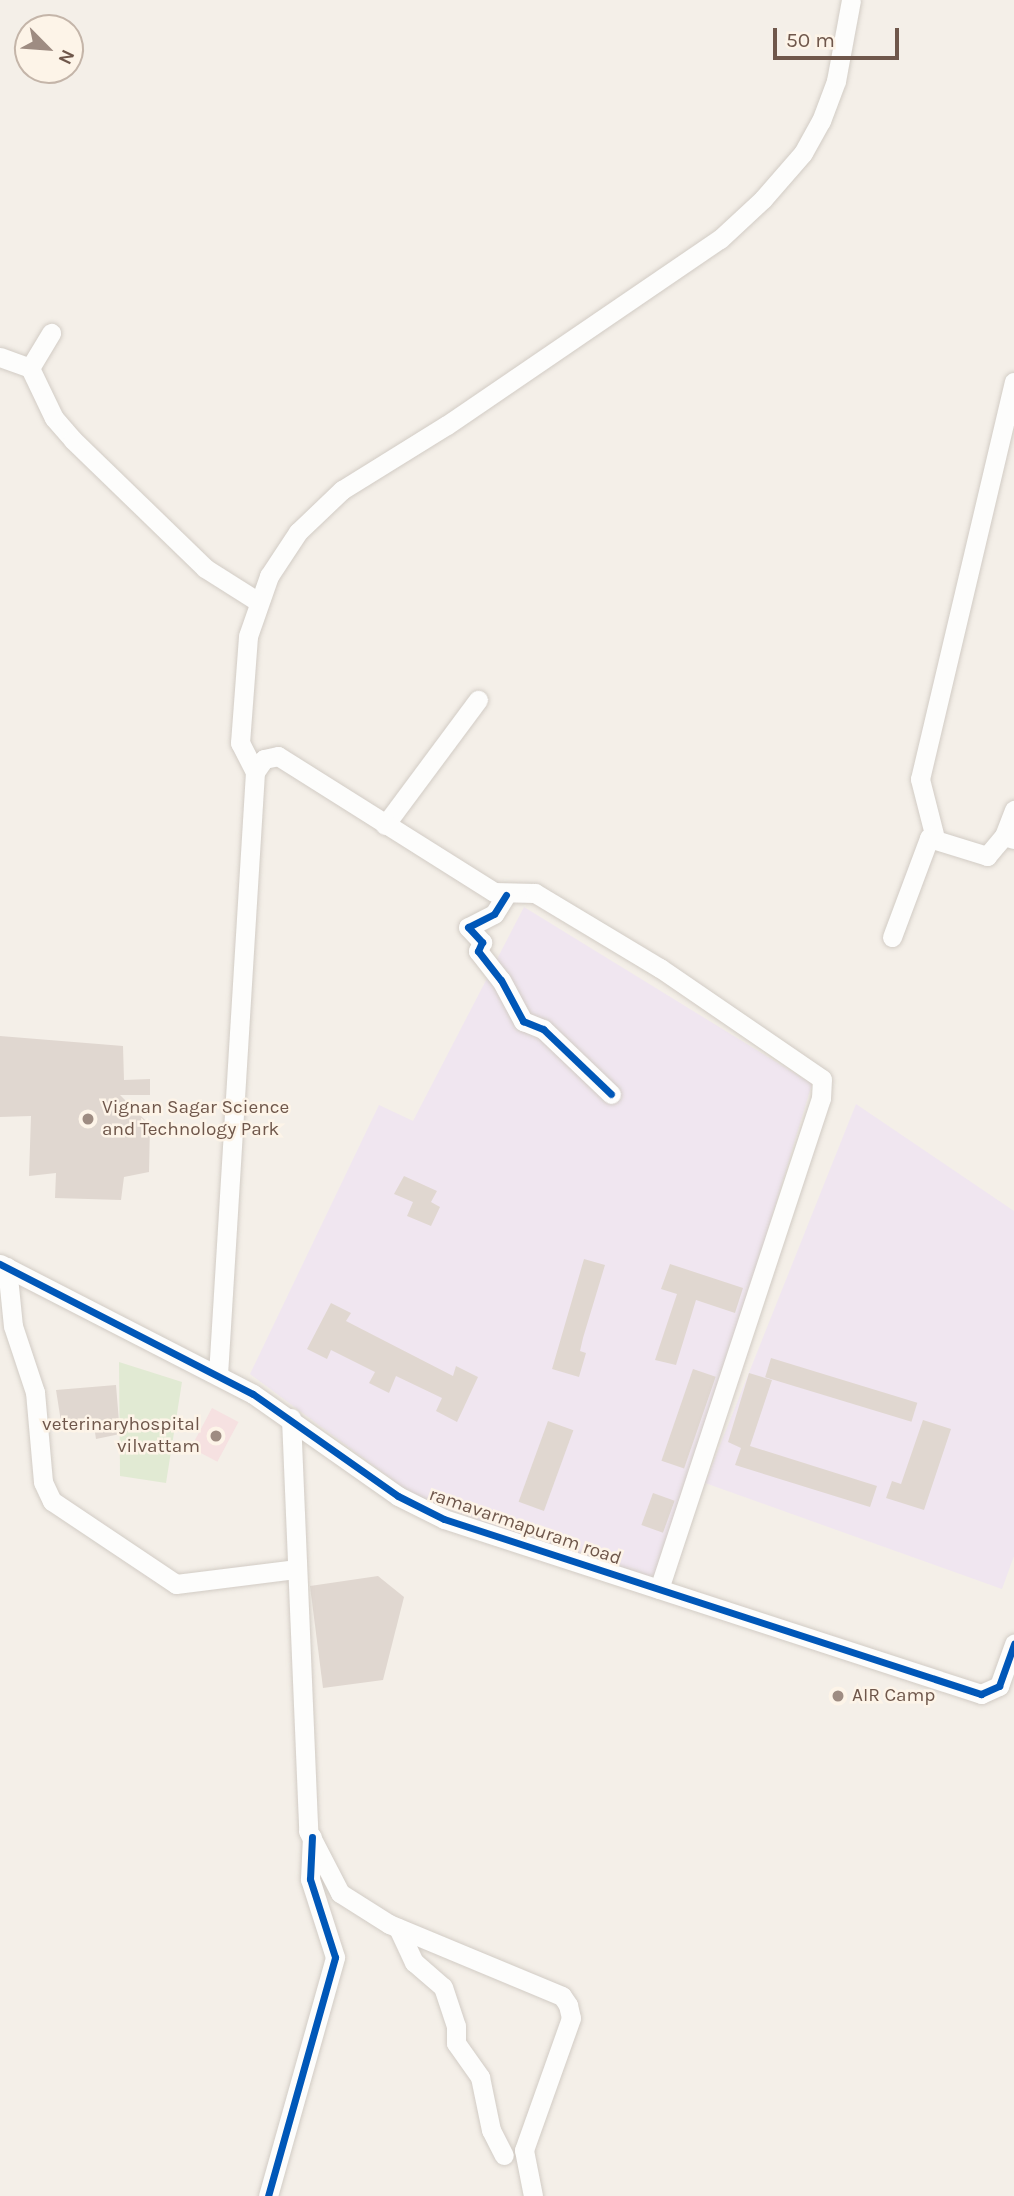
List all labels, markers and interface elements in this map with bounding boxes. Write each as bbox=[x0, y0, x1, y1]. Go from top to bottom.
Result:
north arrow bbox=[14, 14, 84, 84]
scale bar bbox=[776, 14, 902, 58]
text: 50 m bbox=[786, 28, 835, 52]
text: N bbox=[53, 46, 79, 68]
place label: Vignan Sagar Science and Technology Park bbox=[102, 1097, 289, 1141]
marker: Vignan Sagar Science and Technology Park bbox=[80, 1111, 96, 1127]
place label: veterinaryhospital vilvattam bbox=[42, 1414, 200, 1458]
marker: veterinaryhospital vilvattam bbox=[206, 1426, 226, 1446]
street label: ramavarmapuram road bbox=[426, 1483, 624, 1571]
place label: AIR Camp bbox=[852, 1685, 935, 1707]
marker: AIR Camp bbox=[830, 1688, 846, 1704]

